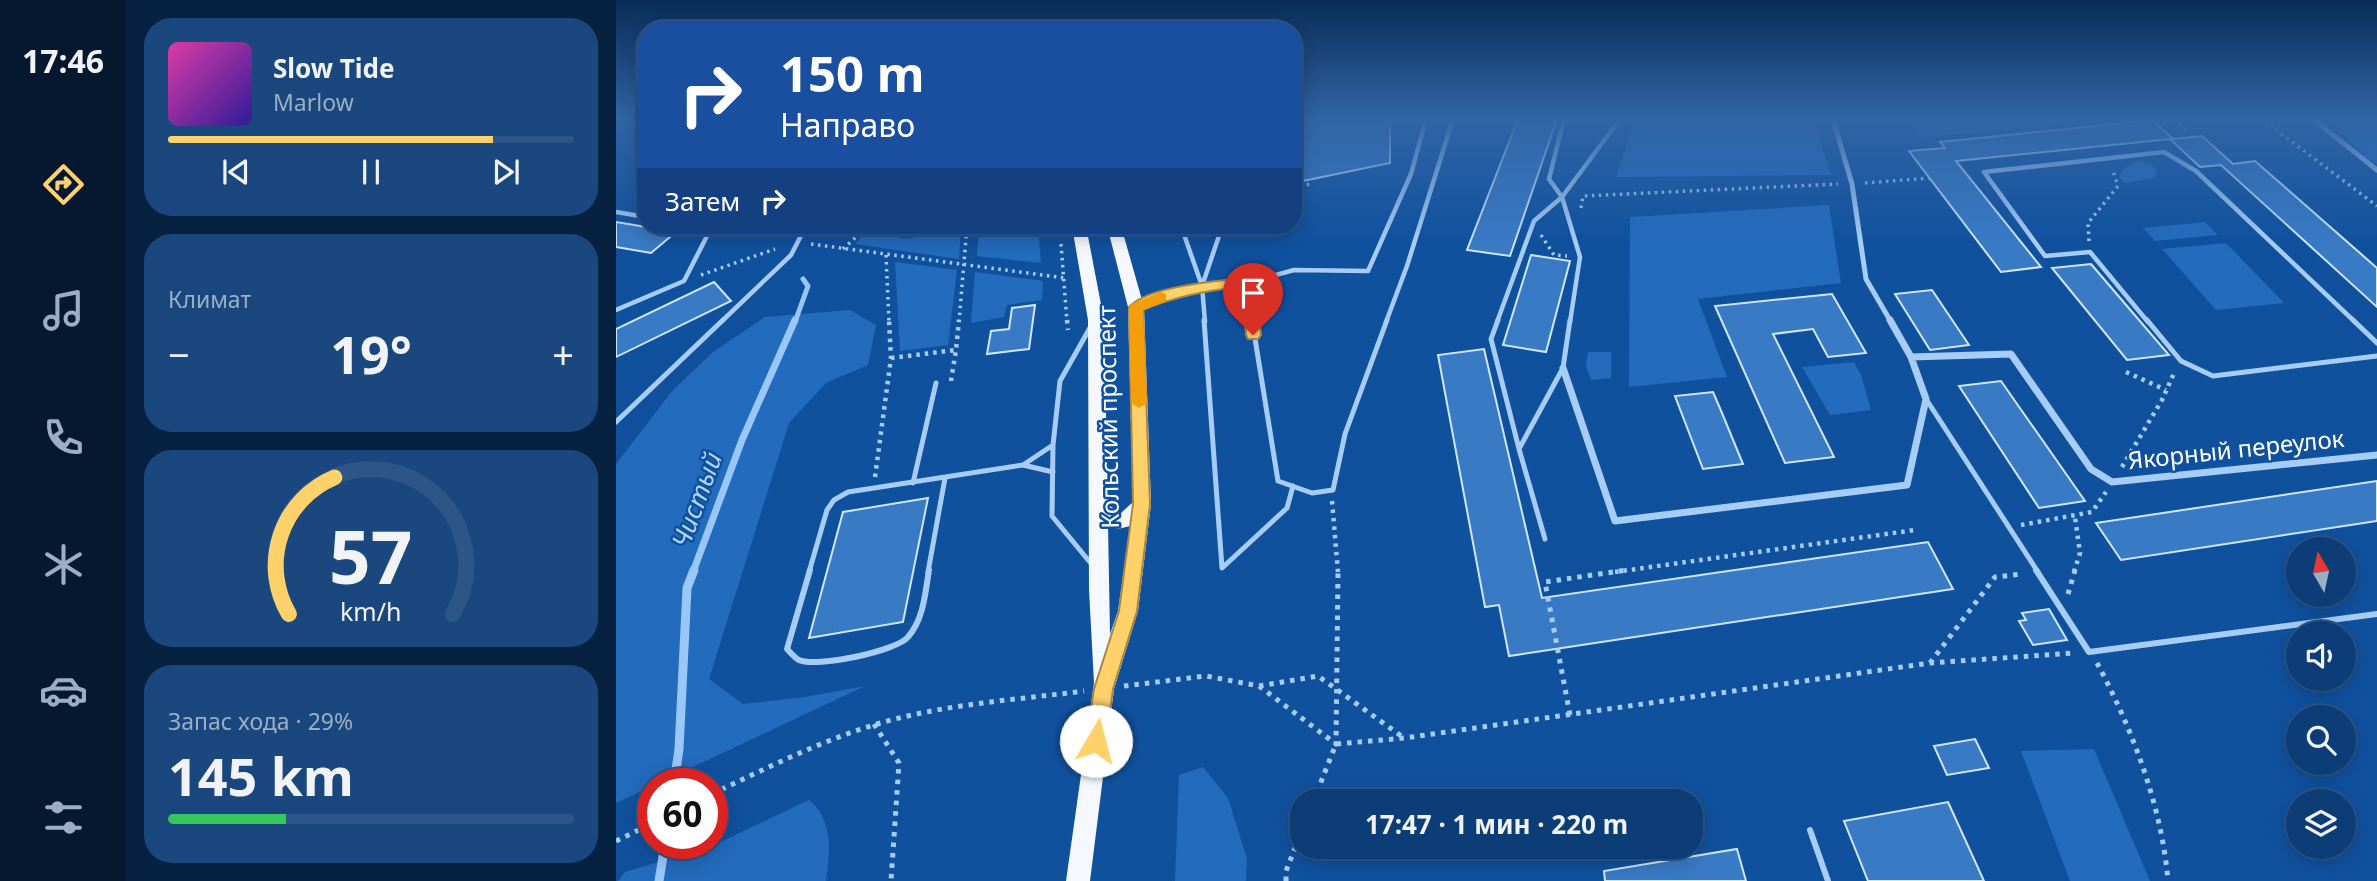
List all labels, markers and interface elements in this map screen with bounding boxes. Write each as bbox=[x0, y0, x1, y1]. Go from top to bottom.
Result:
text: 17:46 bbox=[22, 39, 104, 82]
text: 150 m bbox=[780, 40, 925, 106]
icon: right bbox=[665, 49, 756, 140]
text: Slow Tide bbox=[273, 50, 395, 86]
text: Marlow bbox=[273, 86, 354, 118]
text: Направо bbox=[780, 103, 915, 146]
icon: previous bbox=[217, 153, 255, 191]
icon: pause bbox=[352, 153, 390, 191]
icon: next bbox=[487, 153, 525, 191]
icon: directions bbox=[39, 160, 88, 209]
icon: right bbox=[754, 182, 792, 220]
text: Затем bbox=[665, 183, 740, 219]
pin bbox=[1223, 263, 1283, 335]
icon: arrive bbox=[1234, 274, 1272, 312]
text: Климат bbox=[168, 283, 251, 315]
icon: music bbox=[39, 286, 88, 335]
street label: Кольский проспект bbox=[1089, 305, 1126, 529]
text: 19° bbox=[330, 318, 412, 389]
text: − bbox=[168, 328, 190, 380]
text: + bbox=[552, 328, 574, 380]
icon: phone bbox=[39, 413, 88, 462]
street label: Якорный переулок bbox=[2126, 421, 2346, 476]
water label: Чистый bbox=[662, 447, 730, 552]
text: 57 bbox=[329, 507, 413, 606]
north arrow bbox=[2286, 537, 2356, 607]
map controls bbox=[2286, 537, 2356, 859]
icon: climate bbox=[39, 540, 88, 589]
text: km/h bbox=[340, 594, 402, 628]
button: sound bbox=[2286, 621, 2356, 691]
icon: car bbox=[39, 666, 88, 715]
position arrow bbox=[1059, 704, 1133, 778]
text: Запас хода · 29% bbox=[168, 705, 353, 737]
button: search bbox=[2286, 705, 2356, 775]
text: 145 km bbox=[168, 740, 354, 811]
speed limit sign: 60 bbox=[637, 768, 728, 859]
button: layers bbox=[2286, 789, 2356, 859]
icon: filters bbox=[39, 793, 88, 842]
text: 17:47 · 1 мин · 220 m bbox=[1365, 806, 1628, 842]

